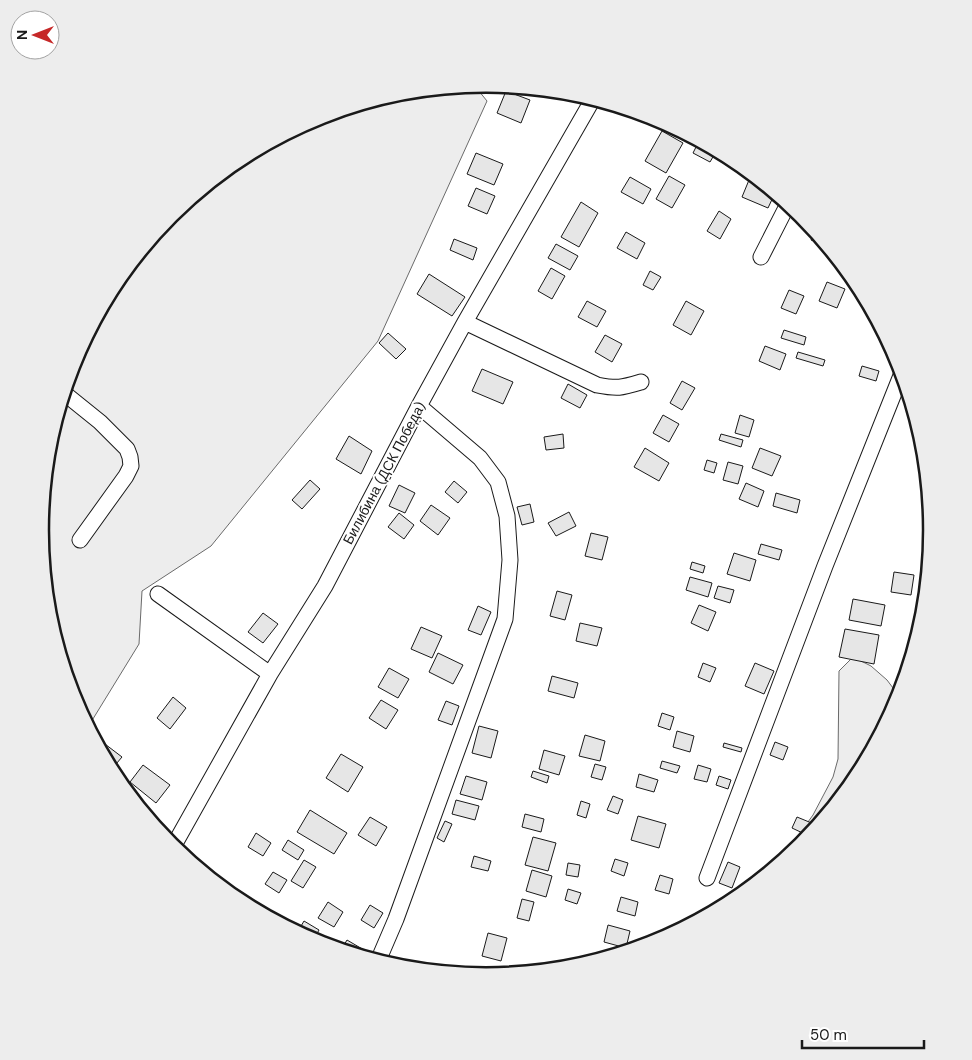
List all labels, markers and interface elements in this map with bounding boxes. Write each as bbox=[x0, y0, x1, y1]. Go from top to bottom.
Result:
north arrow bbox=[10, 10, 60, 60]
text: N bbox=[13, 30, 31, 40]
street label: Билибина (ДСК Победа) bbox=[339, 399, 429, 547]
scale bar bbox=[802, 1018, 924, 1050]
text: 50 m bbox=[810, 1025, 847, 1045]

